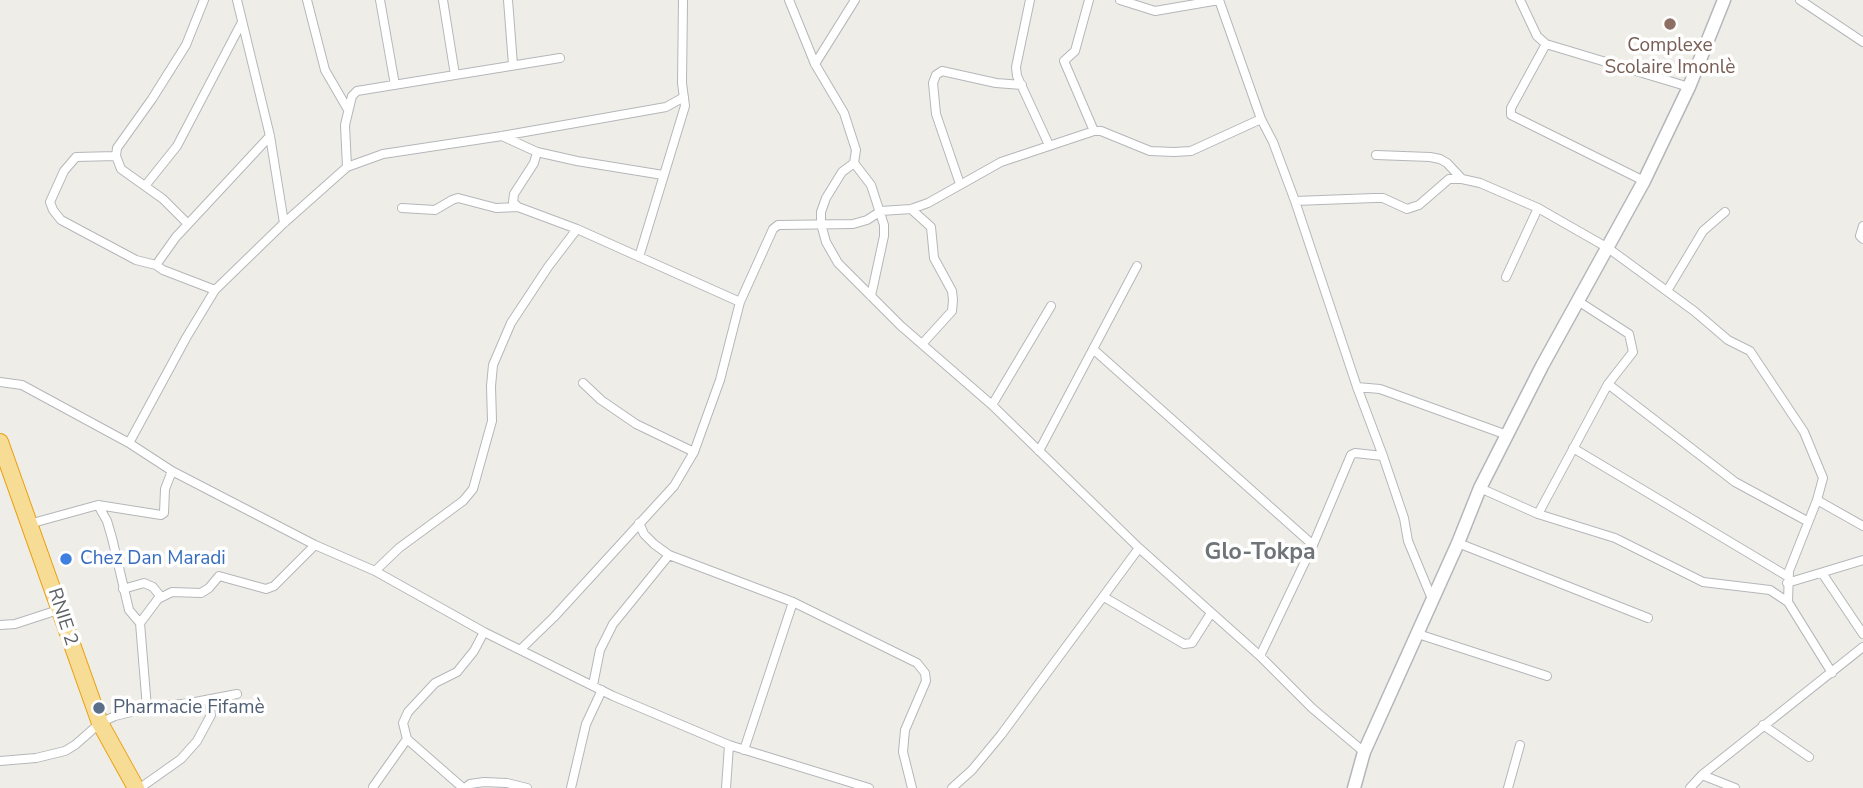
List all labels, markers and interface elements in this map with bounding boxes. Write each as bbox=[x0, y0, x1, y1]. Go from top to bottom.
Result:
marker: Complexe Scolaire Imonlè bbox=[1662, 16, 1678, 32]
place label: Complexe Scolaire Imonlè bbox=[1605, 35, 1735, 79]
district label: Glo-Tokpa bbox=[1204, 539, 1316, 567]
place label: Chez Dan Maradi bbox=[80, 548, 226, 570]
marker: Chez Dan Maradi bbox=[58, 551, 74, 567]
street label: RNIE 2 bbox=[42, 585, 82, 649]
place label: Pharmacie Fifamè bbox=[113, 697, 265, 719]
marker: Pharmacie Fifamè bbox=[91, 700, 107, 716]

